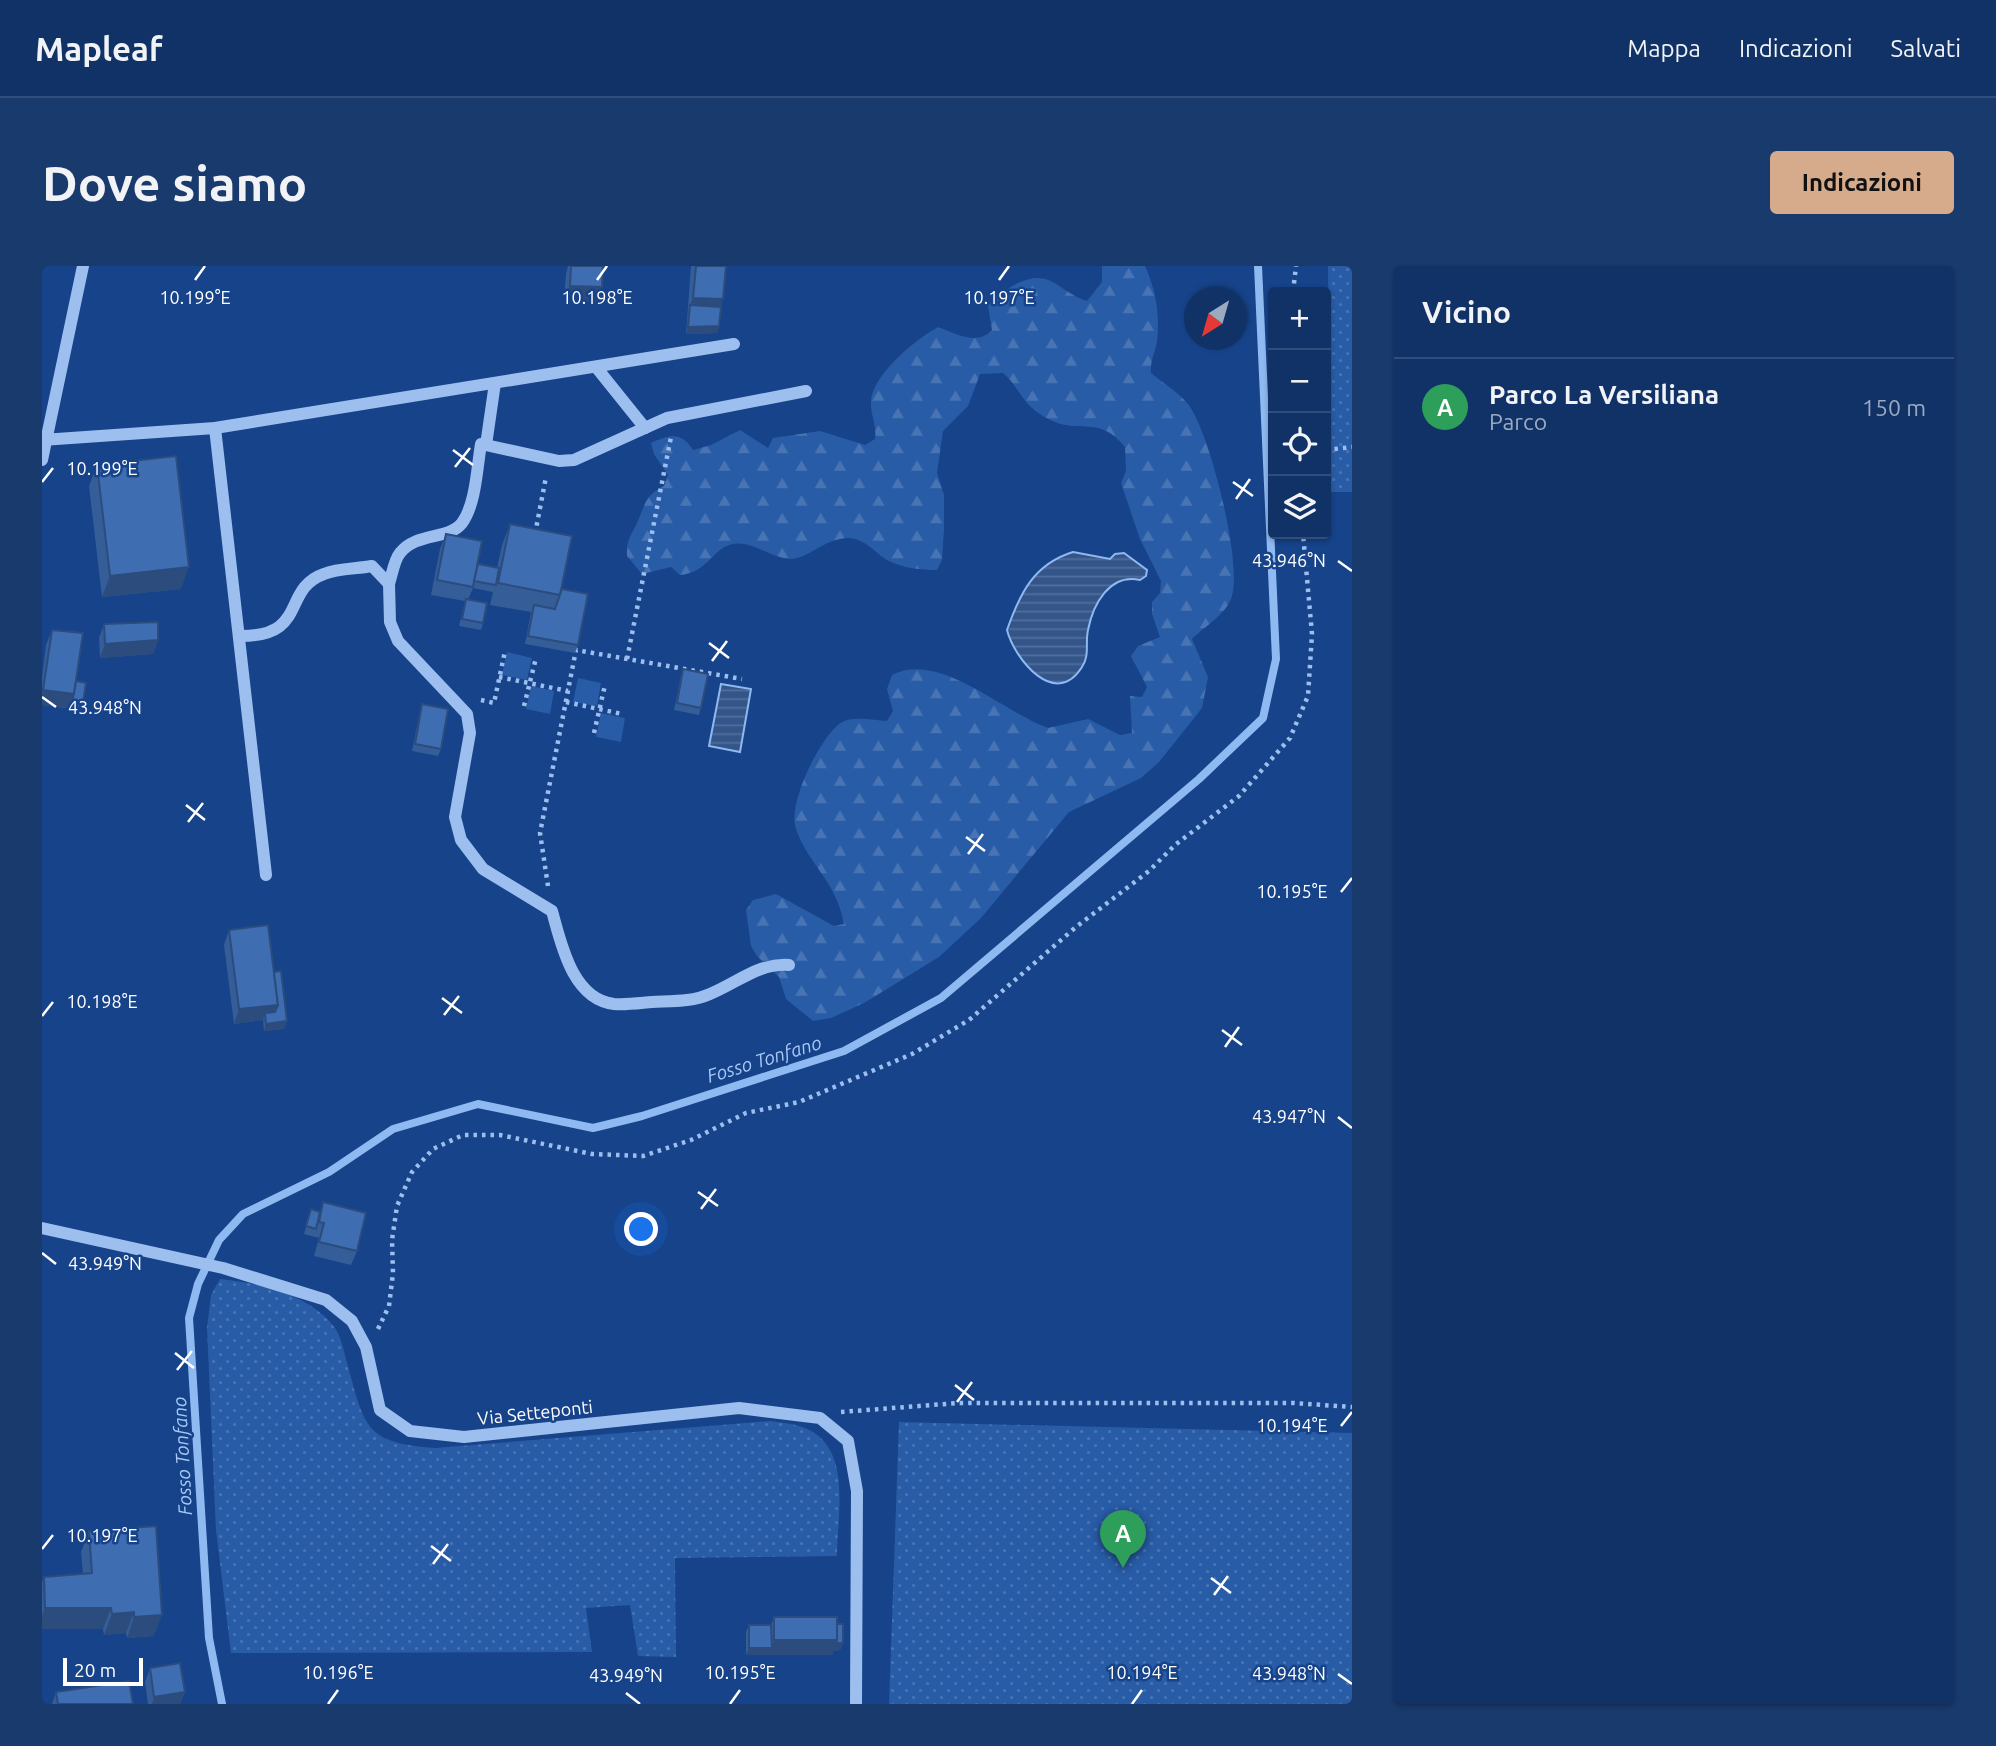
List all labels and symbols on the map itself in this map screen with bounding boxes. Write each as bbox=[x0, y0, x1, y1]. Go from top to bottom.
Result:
text: 10.199°E bbox=[159, 287, 231, 307]
text: 10.198°E bbox=[561, 287, 633, 307]
text: 10.197°E bbox=[963, 287, 1035, 307]
north arrow bbox=[1184, 287, 1247, 350]
text: 10.199°E bbox=[66, 458, 138, 478]
text: 43.946°N bbox=[1252, 550, 1326, 570]
text: 43.948°N bbox=[68, 697, 142, 717]
text: 10.195°E bbox=[1256, 881, 1328, 901]
text: 10.198°E bbox=[66, 991, 138, 1011]
water label: Fosso Tonfano bbox=[704, 1031, 824, 1087]
text: 43.947°N bbox=[1252, 1106, 1326, 1126]
your location bbox=[624, 1212, 658, 1246]
text: 43.949°N bbox=[68, 1253, 142, 1273]
water label: Fosso Tonfano bbox=[168, 1396, 196, 1516]
street label: Via Setteponti bbox=[476, 1396, 594, 1428]
text: 10.194°E bbox=[1256, 1415, 1328, 1435]
pin: A bbox=[1100, 1510, 1146, 1568]
text: 10.197°E bbox=[66, 1525, 138, 1545]
scale bar bbox=[63, 1655, 144, 1687]
text: 10.196°E bbox=[302, 1662, 374, 1682]
text: 10.195°E bbox=[704, 1662, 776, 1682]
text: 10.194°E bbox=[1106, 1662, 1178, 1682]
text: 43.948°N bbox=[1252, 1663, 1326, 1683]
text: 43.949°N bbox=[589, 1665, 663, 1685]

